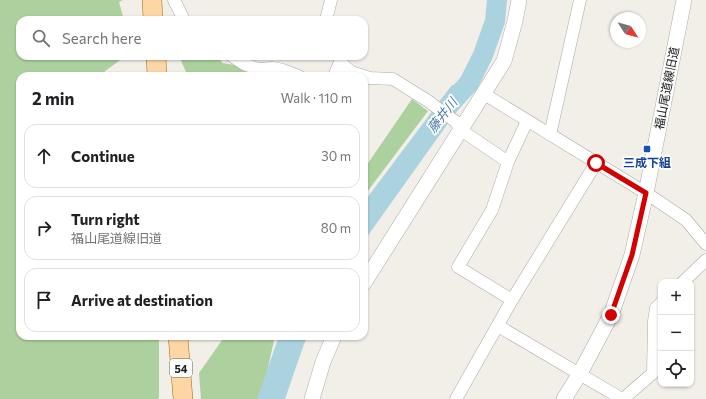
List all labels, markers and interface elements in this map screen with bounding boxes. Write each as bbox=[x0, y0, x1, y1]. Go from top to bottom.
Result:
north arrow bbox=[610, 12, 646, 48]
search box bbox=[16, 16, 368, 60]
icon: search bbox=[30, 27, 52, 49]
text: Search here bbox=[62, 29, 141, 47]
street label: 福山尾道線旧道 bbox=[651, 45, 681, 131]
text: 2 min bbox=[32, 88, 74, 109]
text: Walk · 110 m bbox=[281, 90, 352, 106]
water label: 藤井川 bbox=[424, 93, 462, 135]
marker: 三成下組 bbox=[642, 144, 652, 154]
icon: ahead bbox=[33, 145, 55, 167]
text: Continue bbox=[71, 147, 135, 165]
text: 30 m bbox=[321, 148, 351, 164]
route start bbox=[587, 154, 605, 172]
place label: 三成下組 bbox=[623, 155, 671, 169]
text: Turn right bbox=[71, 210, 140, 228]
icon: right bbox=[33, 217, 55, 239]
text: 80 m bbox=[321, 220, 351, 236]
text: 福山尾道線旧道 bbox=[71, 230, 162, 246]
map controls bbox=[658, 279, 694, 387]
button: + bbox=[658, 279, 694, 315]
icon: arrive bbox=[33, 289, 55, 311]
text: Arrive at destination bbox=[71, 291, 213, 309]
route end bbox=[602, 306, 620, 324]
button: − bbox=[658, 315, 694, 351]
button: locate bbox=[658, 351, 694, 387]
road number: 54 bbox=[170, 359, 192, 377]

